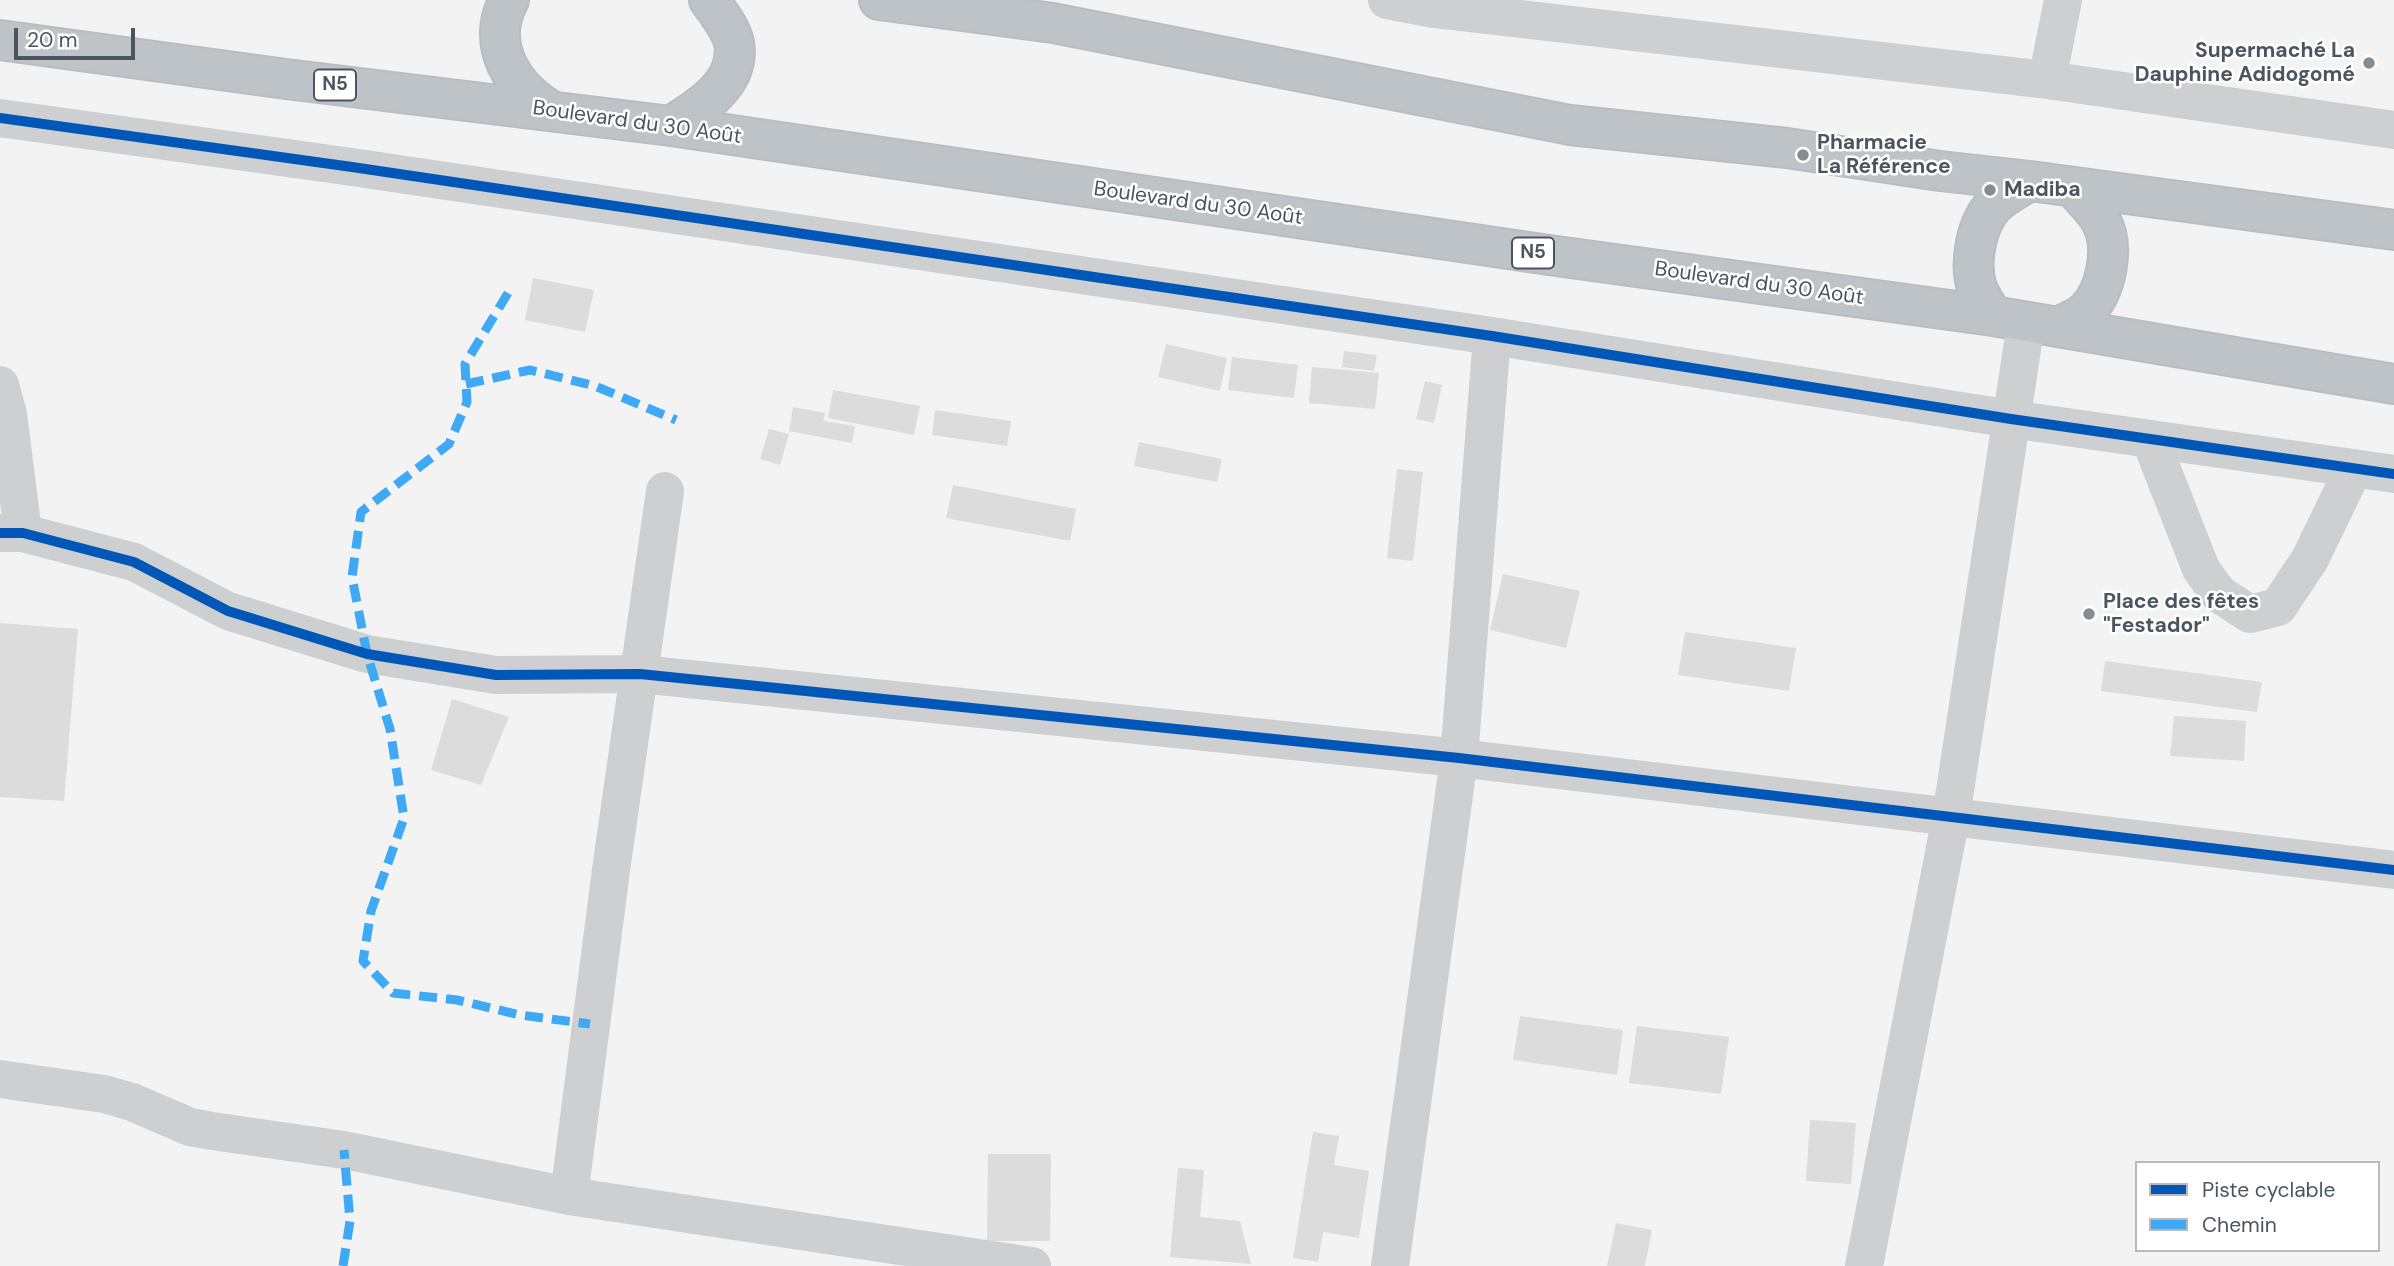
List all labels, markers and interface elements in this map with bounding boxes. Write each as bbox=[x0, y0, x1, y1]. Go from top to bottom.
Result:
scale bar bbox=[18, 14, 138, 58]
text: 20 m bbox=[27, 26, 78, 54]
place label: Supermaché La Dauphine Adidogomé bbox=[2135, 38, 2355, 88]
marker: Supermaché La Dauphine Adidogomé bbox=[2361, 55, 2377, 71]
road number: N5 bbox=[314, 69, 356, 100]
street label: Boulevard du 30 Août bbox=[531, 96, 743, 150]
place label: Pharmacie La Référence bbox=[1817, 130, 1951, 180]
marker: Pharmacie La Référence bbox=[1795, 147, 1811, 163]
street label: Boulevard du 30 Août bbox=[1092, 177, 1304, 231]
place label: Madiba bbox=[2004, 177, 2080, 203]
marker: Madiba bbox=[1982, 182, 1998, 198]
road number: N5 bbox=[1512, 238, 1554, 268]
street label: Boulevard du 30 Août bbox=[1653, 257, 1865, 311]
place label: Place des fêtes "Festador" bbox=[2103, 589, 2259, 639]
marker: Place des fêtes "Festador" bbox=[2081, 606, 2097, 622]
legend bbox=[2135, 1161, 2380, 1252]
text: Piste cyclable bbox=[2202, 1176, 2335, 1204]
text: Chemin bbox=[2202, 1211, 2277, 1239]

